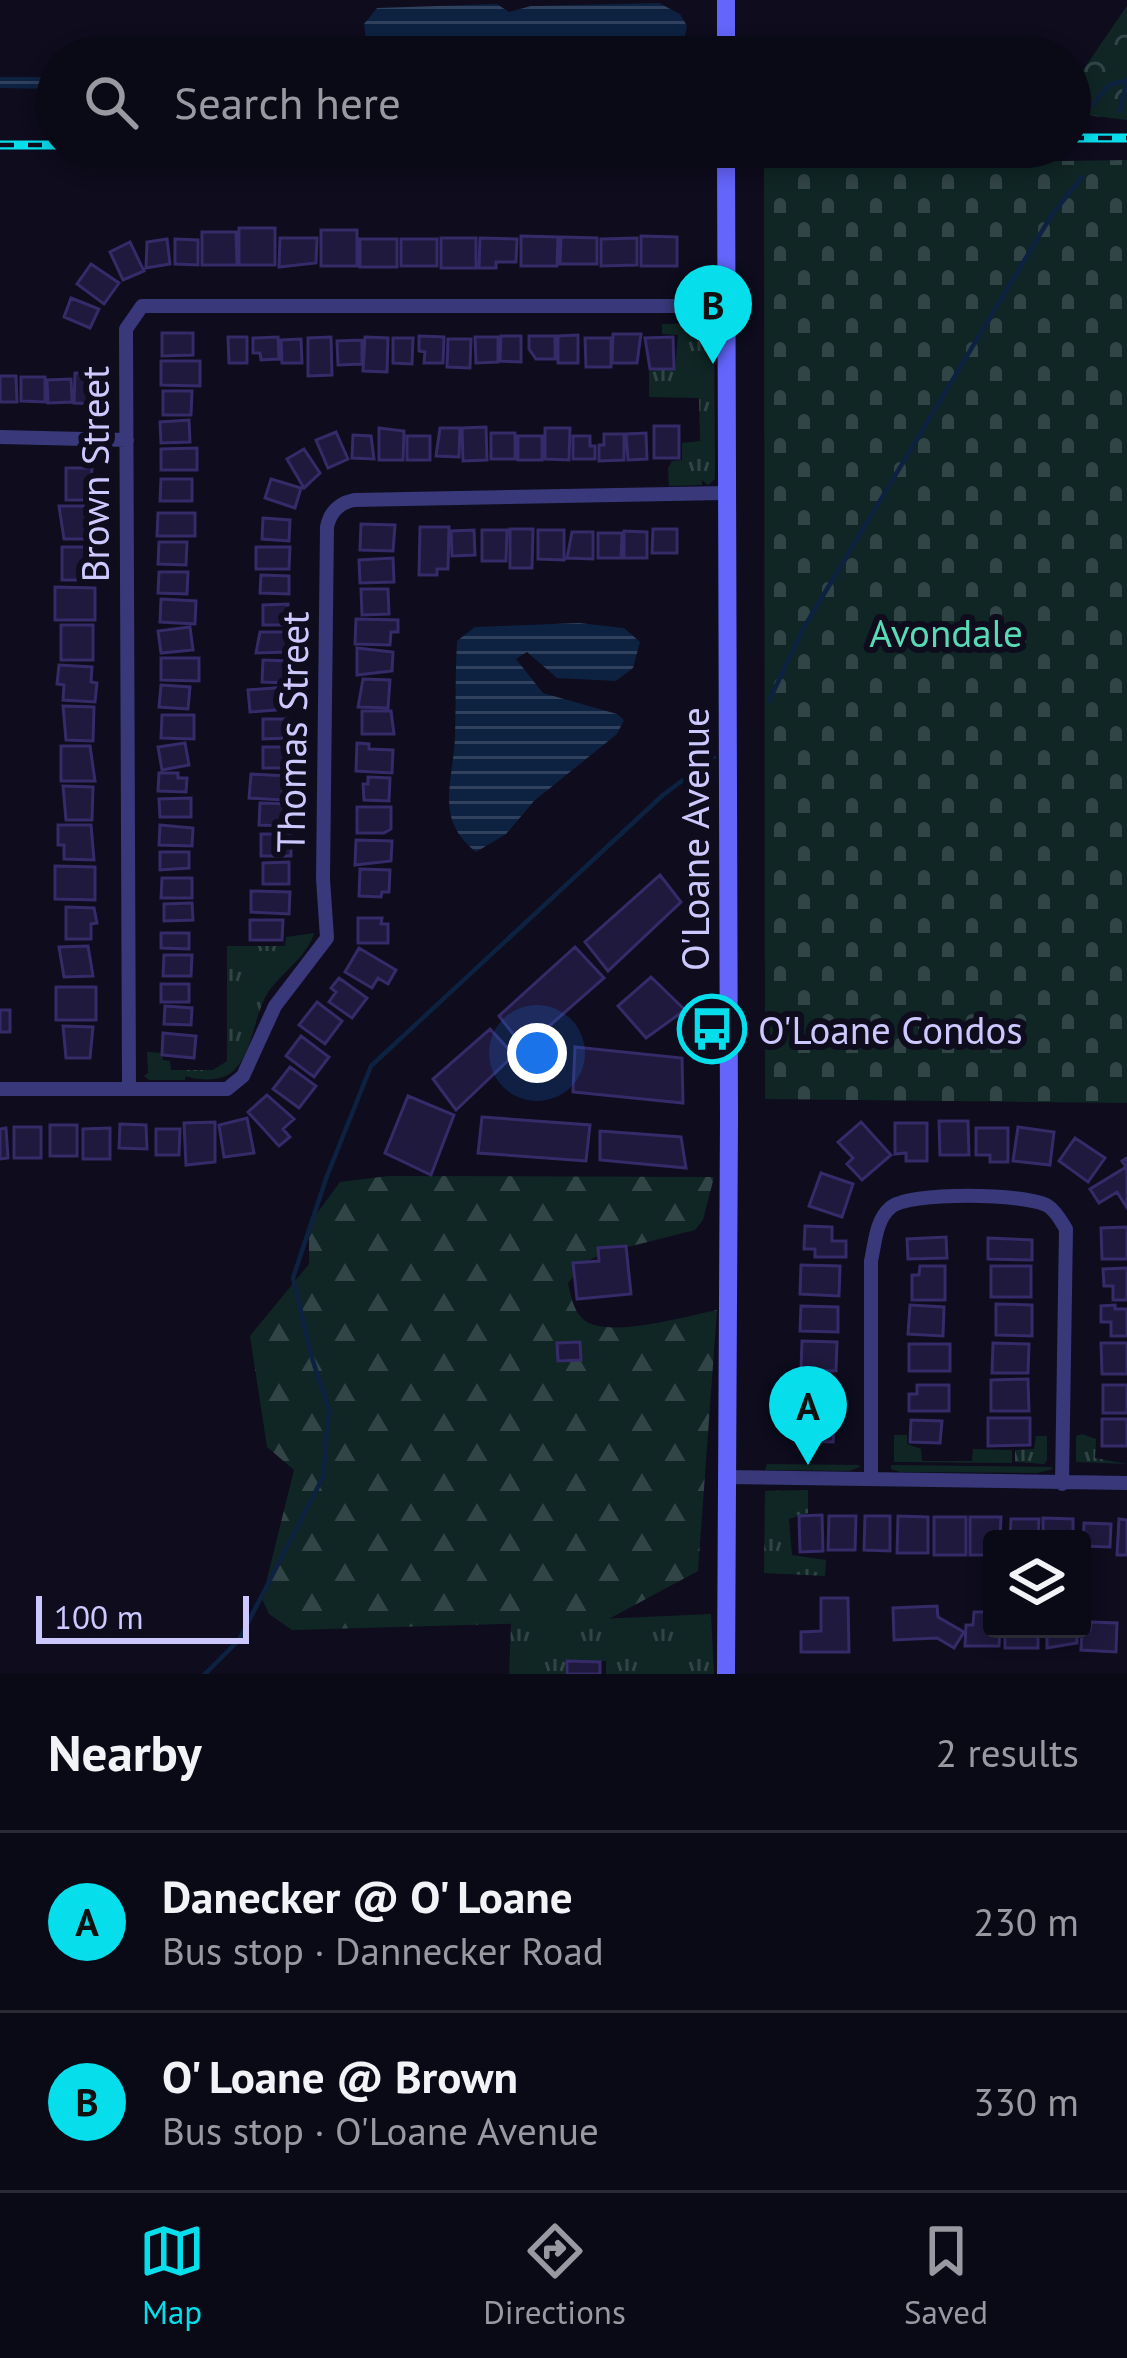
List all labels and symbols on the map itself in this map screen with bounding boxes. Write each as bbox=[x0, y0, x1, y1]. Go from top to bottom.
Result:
pin: B bbox=[674, 265, 752, 364]
street label: Brown Street bbox=[69, 366, 120, 582]
park label: Avondale bbox=[869, 607, 1023, 658]
street label: Thomas Street bbox=[264, 611, 320, 853]
street label: O'Loane Avenue bbox=[669, 707, 720, 971]
bus stop icon: O'Loane Condos bbox=[677, 994, 747, 1064]
place label: O'Loane Condos bbox=[758, 1004, 1023, 1055]
your location bbox=[507, 1023, 567, 1083]
pin: A bbox=[769, 1366, 847, 1465]
scale bar bbox=[36, 1590, 249, 1643]

